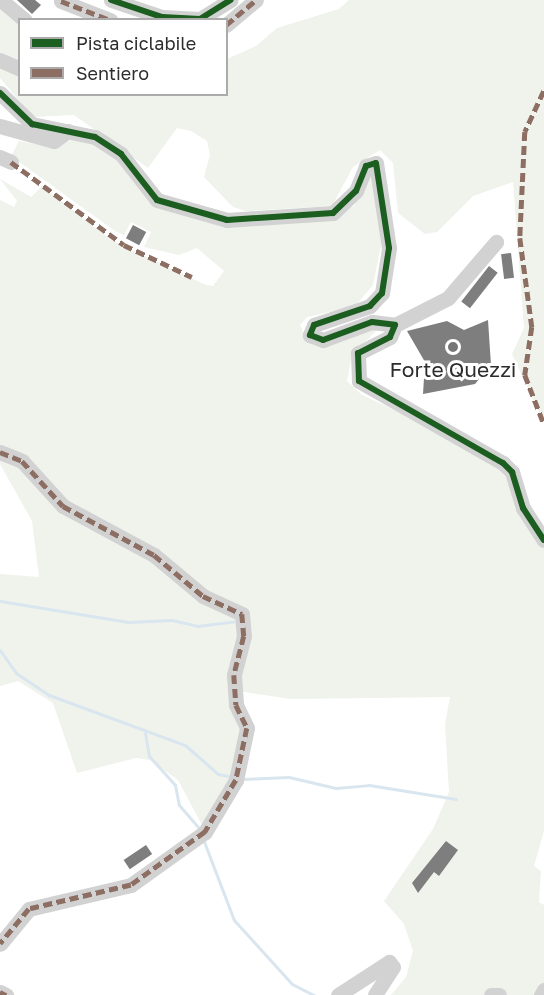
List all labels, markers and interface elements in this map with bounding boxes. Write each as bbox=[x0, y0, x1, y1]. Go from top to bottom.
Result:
legend bbox=[18, 18, 228, 96]
text: Pista ciclabile bbox=[76, 32, 196, 54]
text: Sentiero bbox=[76, 62, 149, 84]
marker: Forte Quezzi bbox=[446, 340, 460, 354]
place label: Forte Quezzi bbox=[389, 356, 517, 382]

